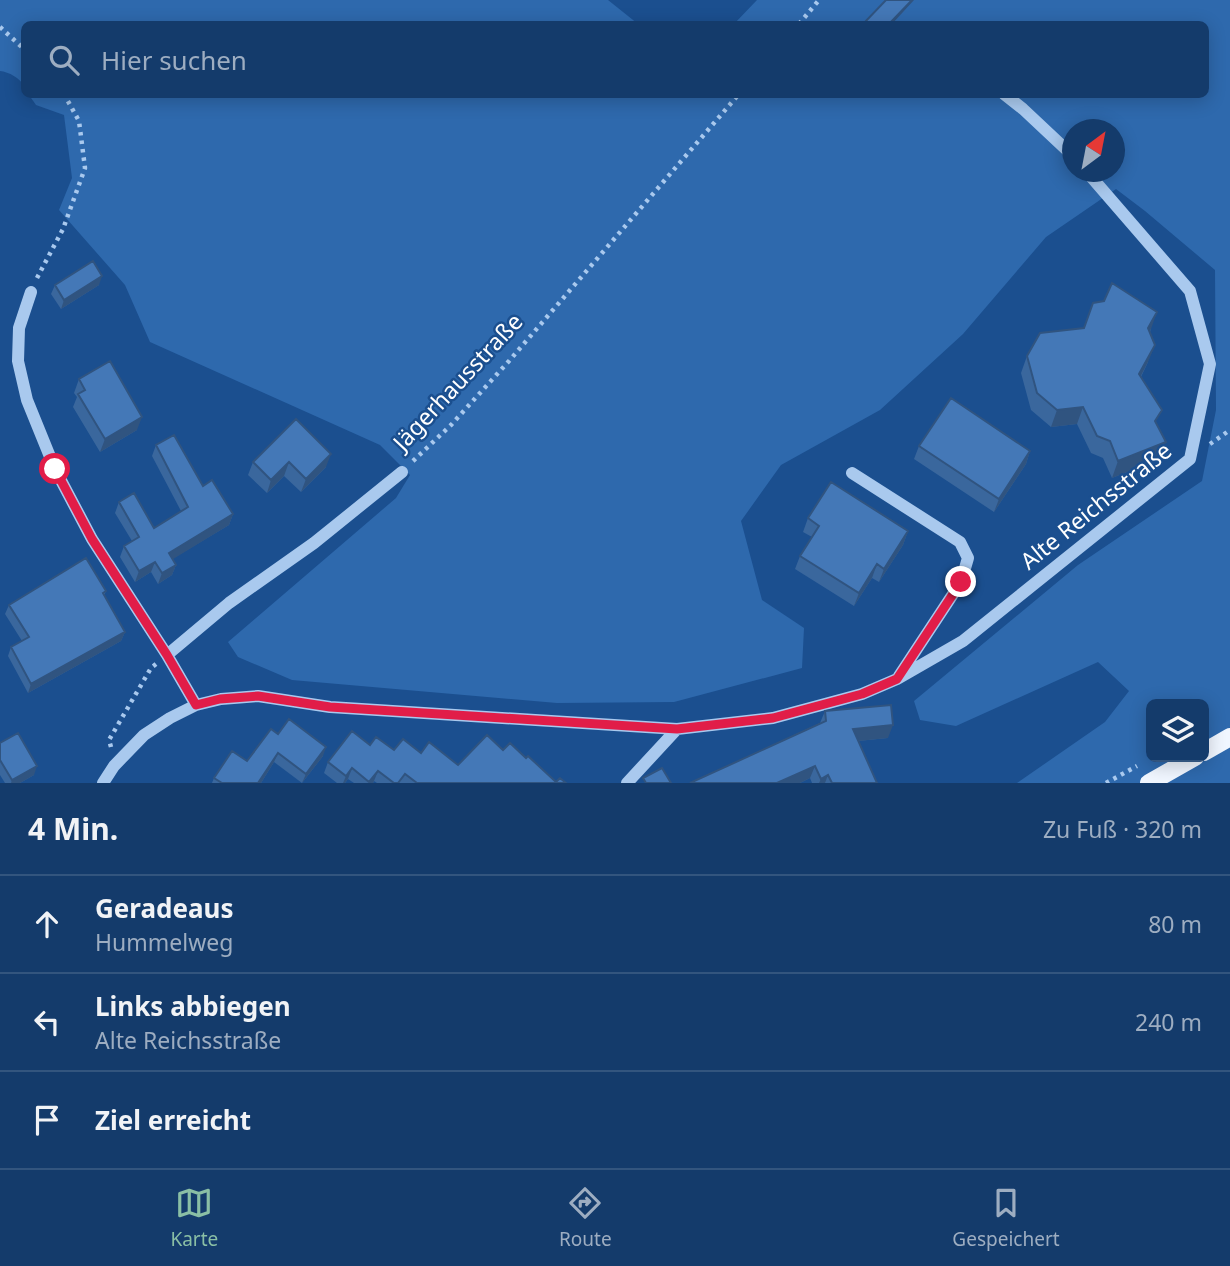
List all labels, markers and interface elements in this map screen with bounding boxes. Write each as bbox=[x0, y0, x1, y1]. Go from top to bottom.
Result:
search box bbox=[21, 21, 1209, 98]
icon: search bbox=[45, 41, 83, 79]
text: Hier suchen bbox=[101, 42, 247, 78]
north arrow bbox=[1062, 119, 1125, 182]
street label: Jägerhausstraße bbox=[384, 306, 529, 458]
street label: Alte Reichsstraße bbox=[1013, 434, 1178, 576]
route start bbox=[39, 453, 70, 484]
route end bbox=[945, 566, 976, 597]
map controls bbox=[1146, 699, 1209, 762]
button: layers bbox=[1146, 699, 1209, 762]
text: 4 Min. bbox=[28, 808, 118, 849]
text: Zu Fuß · 320 m bbox=[1043, 813, 1202, 845]
text: Geradeaus bbox=[95, 890, 234, 926]
icon: ahead bbox=[28, 905, 66, 943]
text: 80 m bbox=[1148, 908, 1202, 940]
text: Hummelweg bbox=[95, 926, 233, 958]
text: Links abbiegen bbox=[95, 988, 291, 1024]
icon: left bbox=[28, 1003, 66, 1041]
text: 240 m bbox=[1135, 1006, 1202, 1038]
text: Alte Reichsstraße bbox=[95, 1024, 281, 1056]
icon: arrive bbox=[28, 1101, 66, 1139]
text: Ziel erreicht bbox=[95, 1102, 251, 1138]
tab: Karte bbox=[170, 1184, 218, 1252]
tab: Route bbox=[559, 1184, 612, 1252]
tab: Gespeichert bbox=[952, 1184, 1060, 1252]

